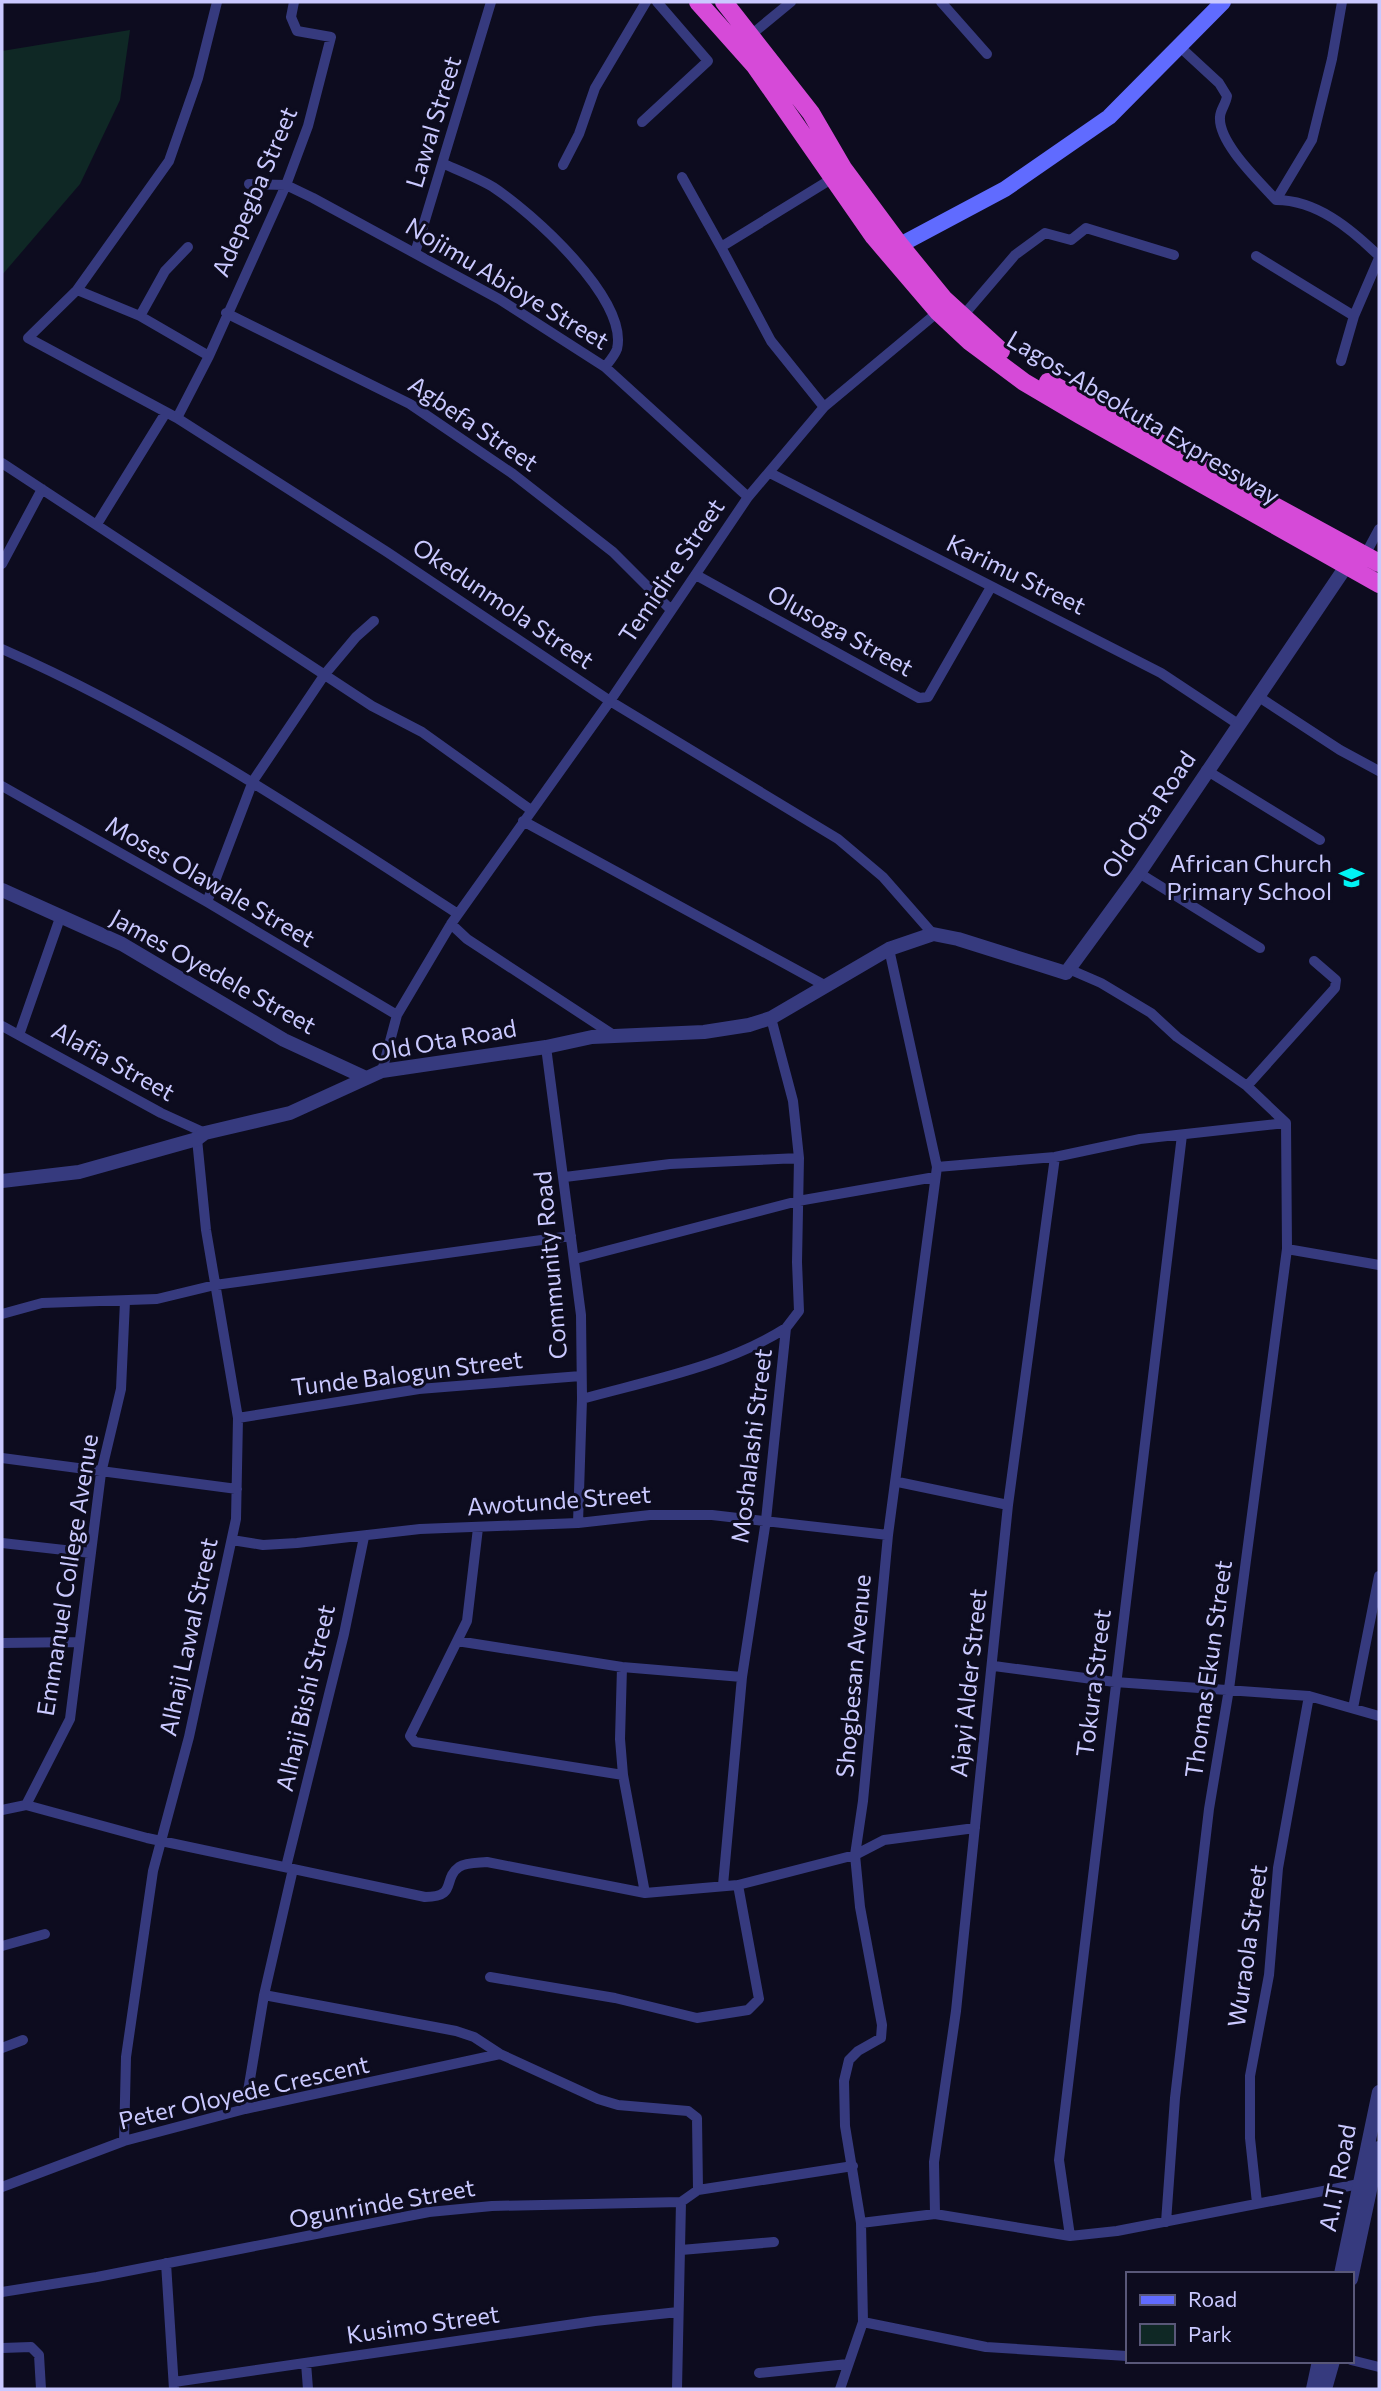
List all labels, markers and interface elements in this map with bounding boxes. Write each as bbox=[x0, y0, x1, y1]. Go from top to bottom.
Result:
street label: Lawal Street bbox=[399, 52, 466, 191]
street label: Adepegba Street bbox=[205, 102, 303, 281]
street label: Nojimu Abioye Street bbox=[401, 211, 615, 355]
street label: Lagos-Abeokuta Expressway bbox=[1002, 324, 1285, 510]
street label: Agbefa Street bbox=[404, 369, 544, 477]
street label: Temidire Street bbox=[612, 492, 730, 648]
street label: Karimu Street bbox=[942, 527, 1091, 620]
street label: Okedunmola Street bbox=[408, 531, 600, 674]
street label: Olusoga Street bbox=[763, 578, 919, 682]
street label: Old Ota Road bbox=[1095, 745, 1201, 883]
street label: Moses Olawale Street bbox=[101, 809, 321, 953]
place label: African Church Primary School bbox=[1167, 848, 1332, 905]
school or university icon: African Church Primary School bbox=[1338, 864, 1366, 892]
street label: James Oyedele Street bbox=[106, 902, 322, 1039]
street label: Old Ota Road bbox=[369, 1012, 519, 1067]
street label: Alafia Street bbox=[47, 1015, 180, 1106]
street label: Community Road bbox=[527, 1170, 572, 1360]
street label: Tunde Balogun Street bbox=[290, 1344, 524, 1401]
street label: Moshalashi Street bbox=[724, 1347, 777, 1545]
street label: Emmanuel College Avenue bbox=[30, 1432, 103, 1718]
street label: Awotunde Street bbox=[466, 1479, 652, 1520]
street label: Alhaji Lawal Street bbox=[152, 1535, 223, 1738]
street label: Thomas Ekun Street bbox=[1178, 1558, 1237, 1779]
street label: Shogbesan Avenue bbox=[829, 1573, 876, 1779]
street label: Ajayi Alder Street bbox=[943, 1587, 992, 1779]
street label: Alhaji Bishi Street bbox=[269, 1601, 340, 1794]
street label: Tokura Street bbox=[1069, 1607, 1116, 1758]
street label: Wuraola Street bbox=[1221, 1862, 1272, 2029]
street label: Peter Oloyede Crescent bbox=[116, 2049, 372, 2135]
street label: A.I.T Road bbox=[1312, 2122, 1361, 2234]
street label: Ogunrinde Street bbox=[287, 2172, 477, 2233]
legend bbox=[1126, 2272, 1353, 2363]
text: Road bbox=[1188, 2286, 1237, 2311]
street label: Kusimo Street bbox=[345, 2298, 501, 2349]
text: Park bbox=[1188, 2321, 1232, 2346]

